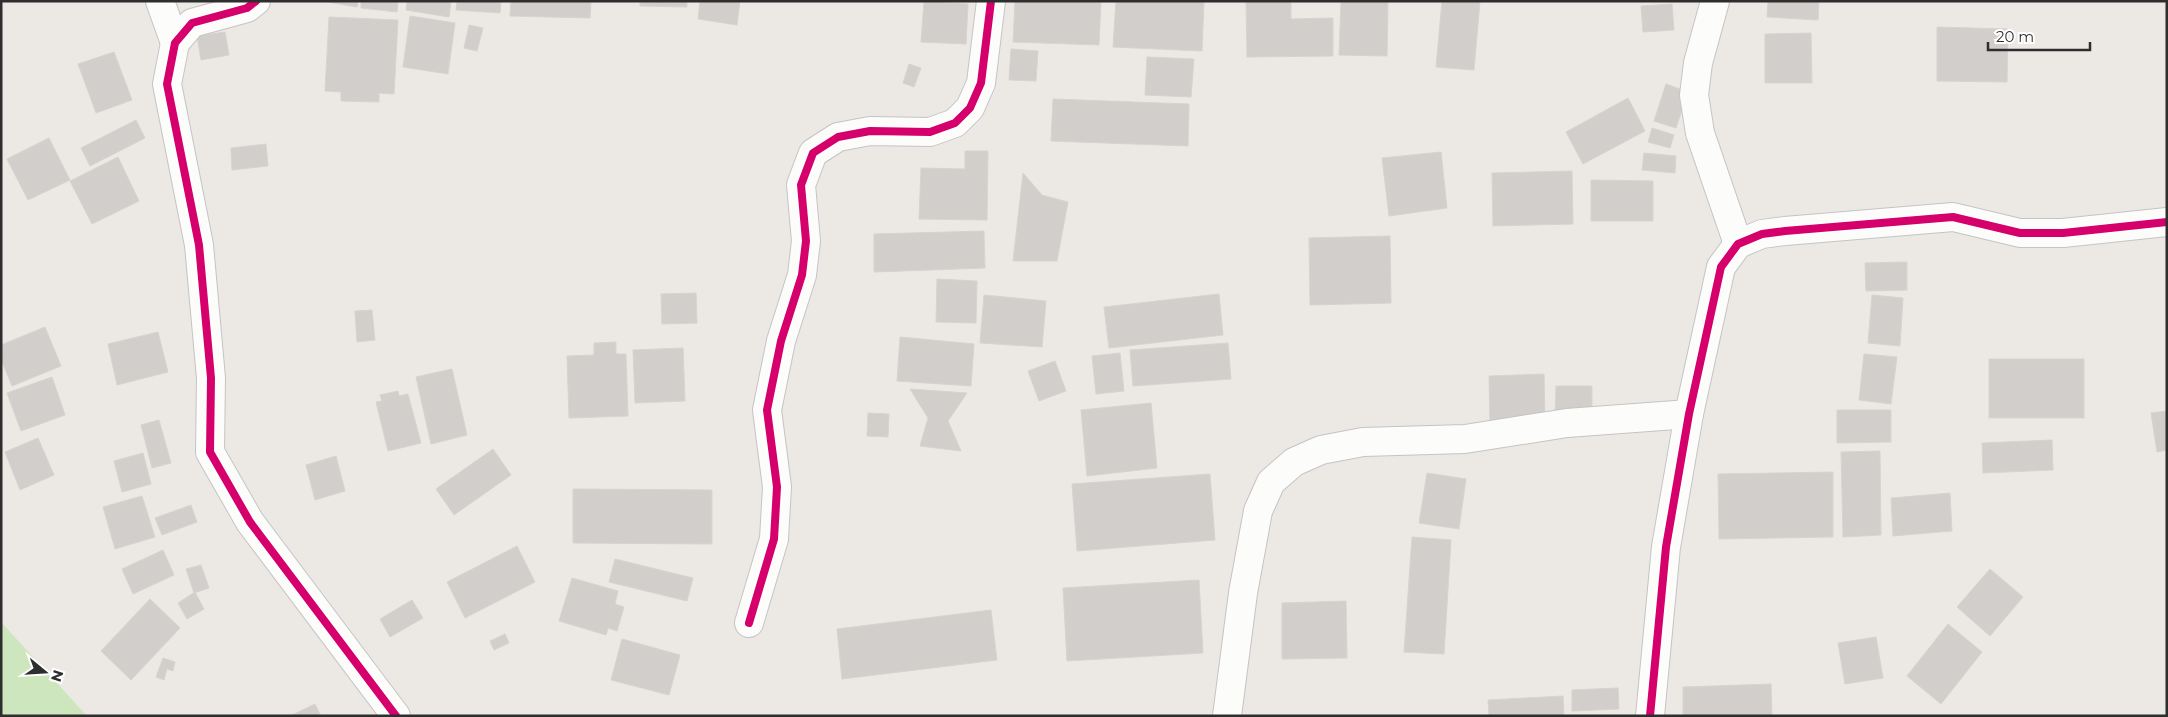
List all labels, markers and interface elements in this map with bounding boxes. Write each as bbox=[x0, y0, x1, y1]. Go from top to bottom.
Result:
scale bar bbox=[1988, 20, 2090, 52]
text: 20 m bbox=[1996, 27, 2034, 46]
north arrow bbox=[20, 647, 70, 697]
text: N bbox=[47, 668, 68, 684]

